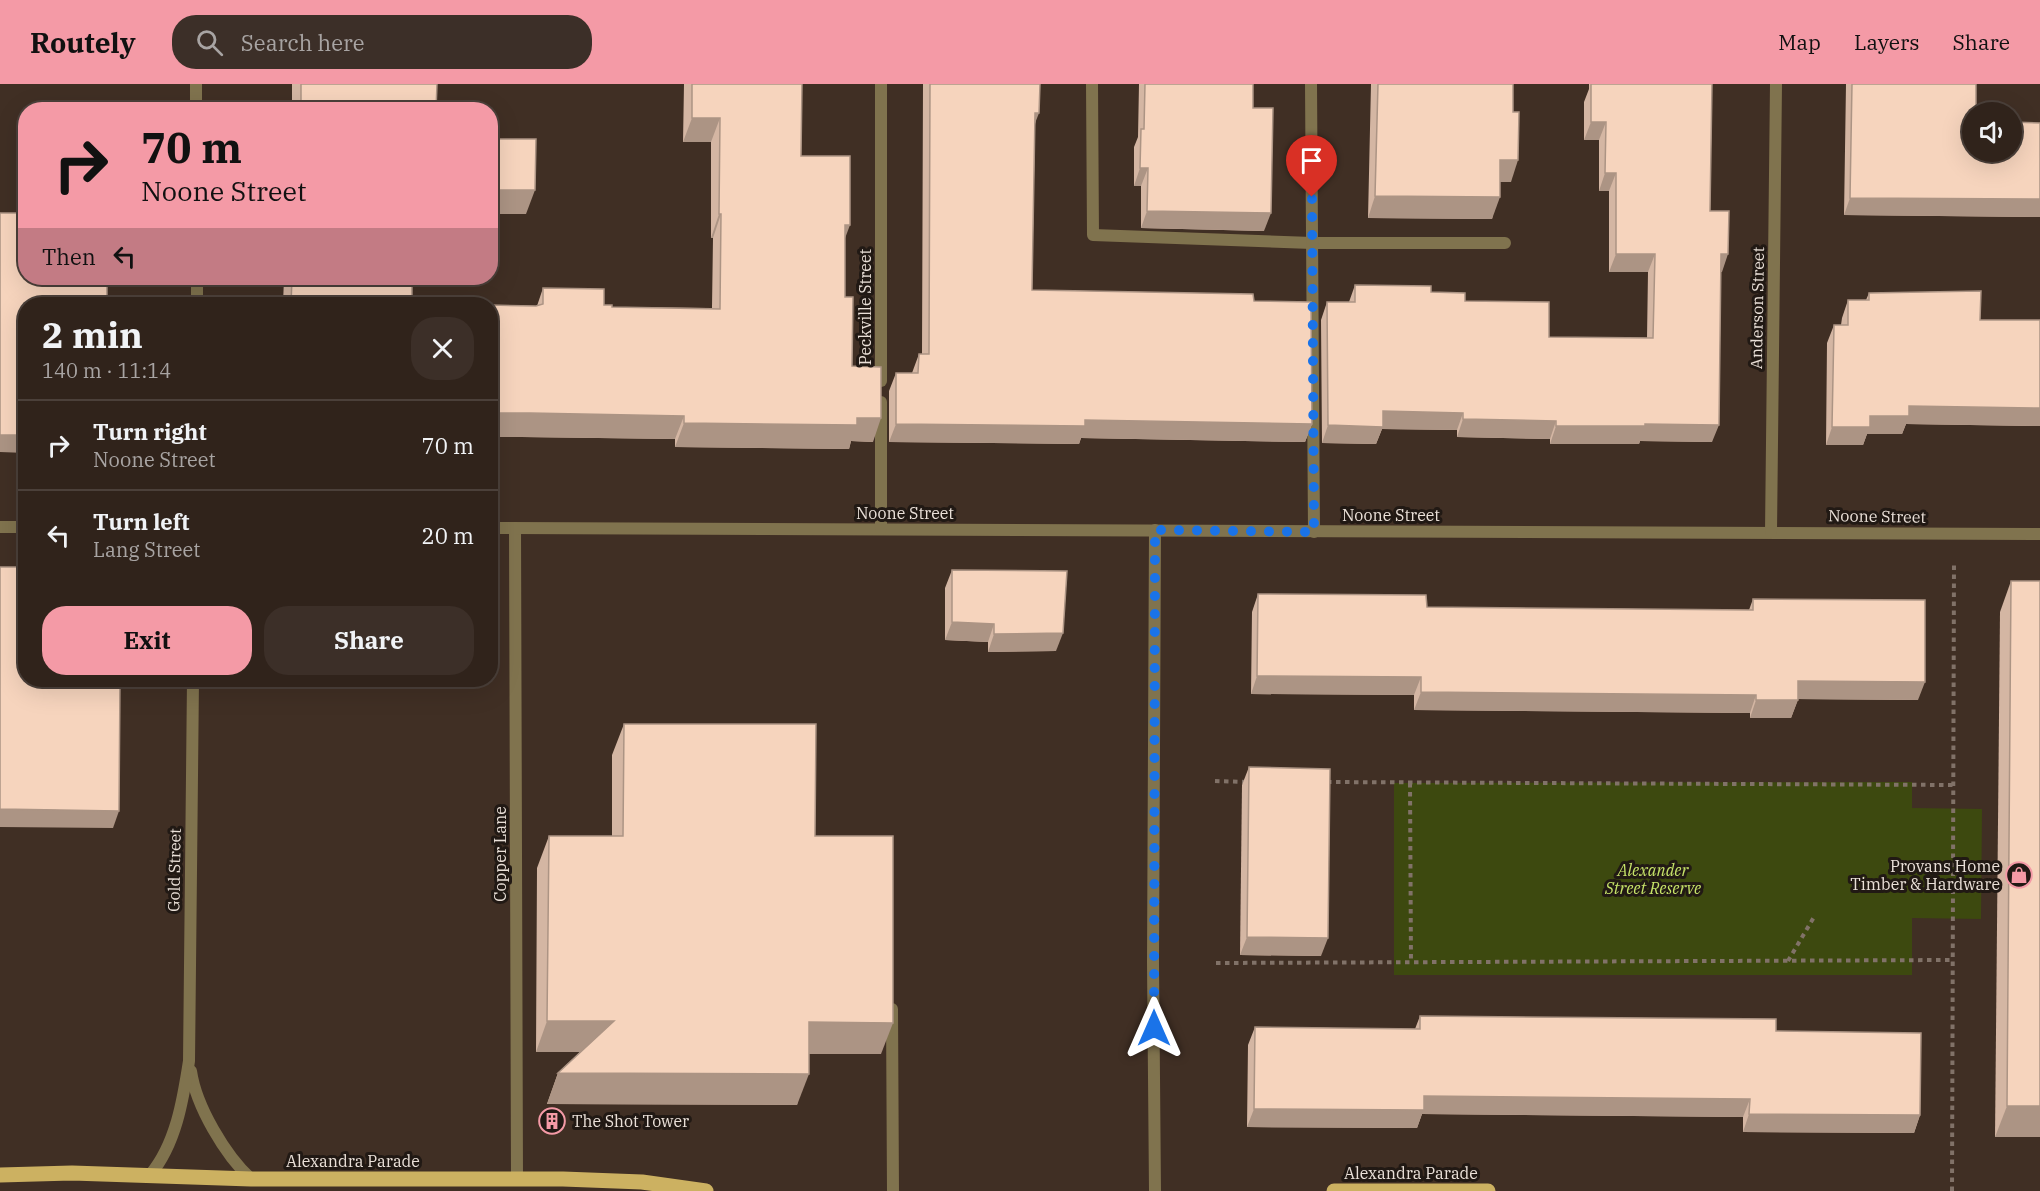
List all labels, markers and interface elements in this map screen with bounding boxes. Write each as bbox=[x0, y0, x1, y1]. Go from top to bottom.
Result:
search box bbox=[172, 15, 592, 69]
text: Routely bbox=[30, 24, 136, 61]
icon: search bbox=[193, 26, 226, 59]
text: Search here bbox=[241, 28, 365, 57]
text: Map bbox=[1778, 28, 1821, 56]
text: Layers bbox=[1854, 28, 1920, 56]
text: Share bbox=[1953, 28, 2010, 56]
map controls bbox=[1962, 102, 2022, 162]
button: sound bbox=[1962, 102, 2022, 162]
text: 70 m bbox=[141, 120, 242, 175]
icon: right bbox=[42, 126, 120, 204]
pin bbox=[1286, 135, 1337, 197]
icon: arrive bbox=[1295, 144, 1328, 177]
text: Noone Street bbox=[141, 173, 306, 208]
icon: left bbox=[108, 240, 141, 273]
text: Then bbox=[42, 242, 96, 271]
street label: Anderson Street bbox=[1746, 246, 1768, 369]
street label: Peckville Street bbox=[855, 249, 875, 365]
text: 2 min bbox=[42, 311, 143, 358]
button: close bbox=[411, 317, 474, 380]
text: 140 m · 11:14 bbox=[42, 357, 171, 384]
text: Turn right bbox=[93, 417, 207, 446]
icon: right bbox=[42, 429, 75, 462]
text: 70 m bbox=[422, 431, 474, 460]
text: Noone Street bbox=[93, 446, 216, 473]
street label: Noone Street bbox=[856, 503, 954, 523]
street label: Noone Street bbox=[1342, 505, 1440, 525]
street label: Noone Street bbox=[1828, 505, 1927, 527]
text: Turn left bbox=[93, 507, 189, 536]
icon: left bbox=[42, 519, 75, 552]
text: 20 m bbox=[422, 521, 474, 550]
text: Lang Street bbox=[93, 536, 200, 563]
button: Exit bbox=[42, 606, 252, 675]
button: Share bbox=[264, 606, 474, 675]
street label: Copper Lane bbox=[490, 806, 510, 902]
street label: Gold Street bbox=[163, 828, 185, 912]
place label: Provans Home Timber & Hardware bbox=[1850, 856, 2000, 894]
park label: Alexander Street Reserve bbox=[1604, 860, 1701, 898]
shop icon: Provans Home Timber & Hardware bbox=[2004, 860, 2034, 890]
position arrow bbox=[1122, 996, 1186, 1060]
building icon: The Shot Tower bbox=[537, 1106, 567, 1136]
place label: The Shot Tower bbox=[572, 1111, 689, 1131]
street label: Alexandra Parade bbox=[286, 1151, 420, 1171]
street label: Alexandra Parade bbox=[1344, 1163, 1478, 1183]

